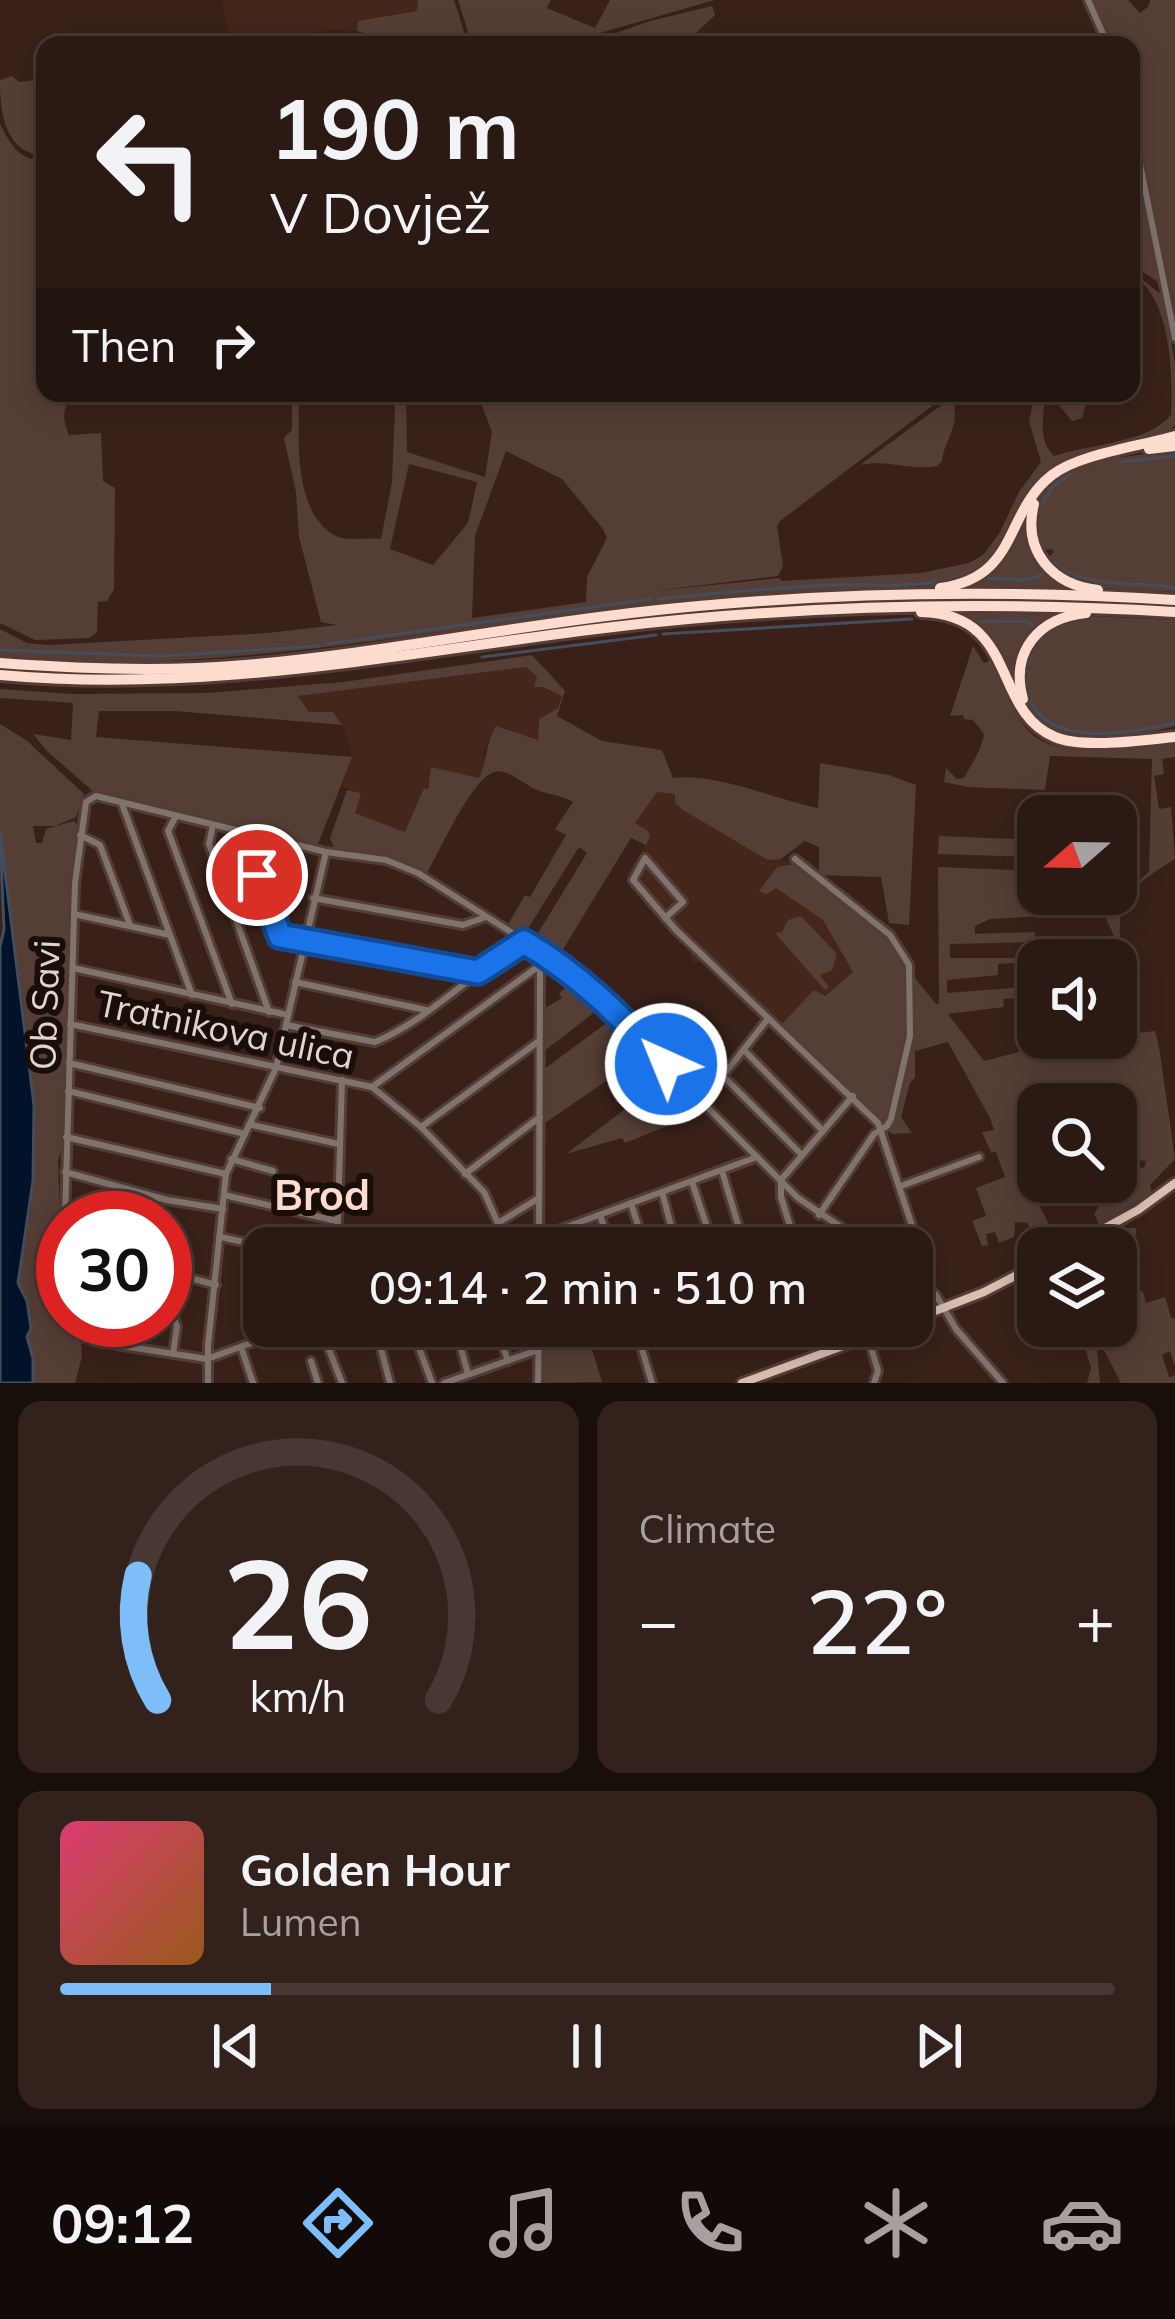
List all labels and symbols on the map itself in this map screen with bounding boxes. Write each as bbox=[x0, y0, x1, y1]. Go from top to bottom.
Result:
north arrow bbox=[1017, 795, 1137, 915]
pin bbox=[206, 824, 308, 926]
street label: Ob Savi bbox=[19, 939, 69, 1071]
street label: Tratnikova ulica bbox=[94, 980, 358, 1078]
position arrow bbox=[603, 1001, 729, 1127]
district label: Brod bbox=[274, 1168, 370, 1221]
speed limit sign: 30 bbox=[36, 1191, 192, 1347]

